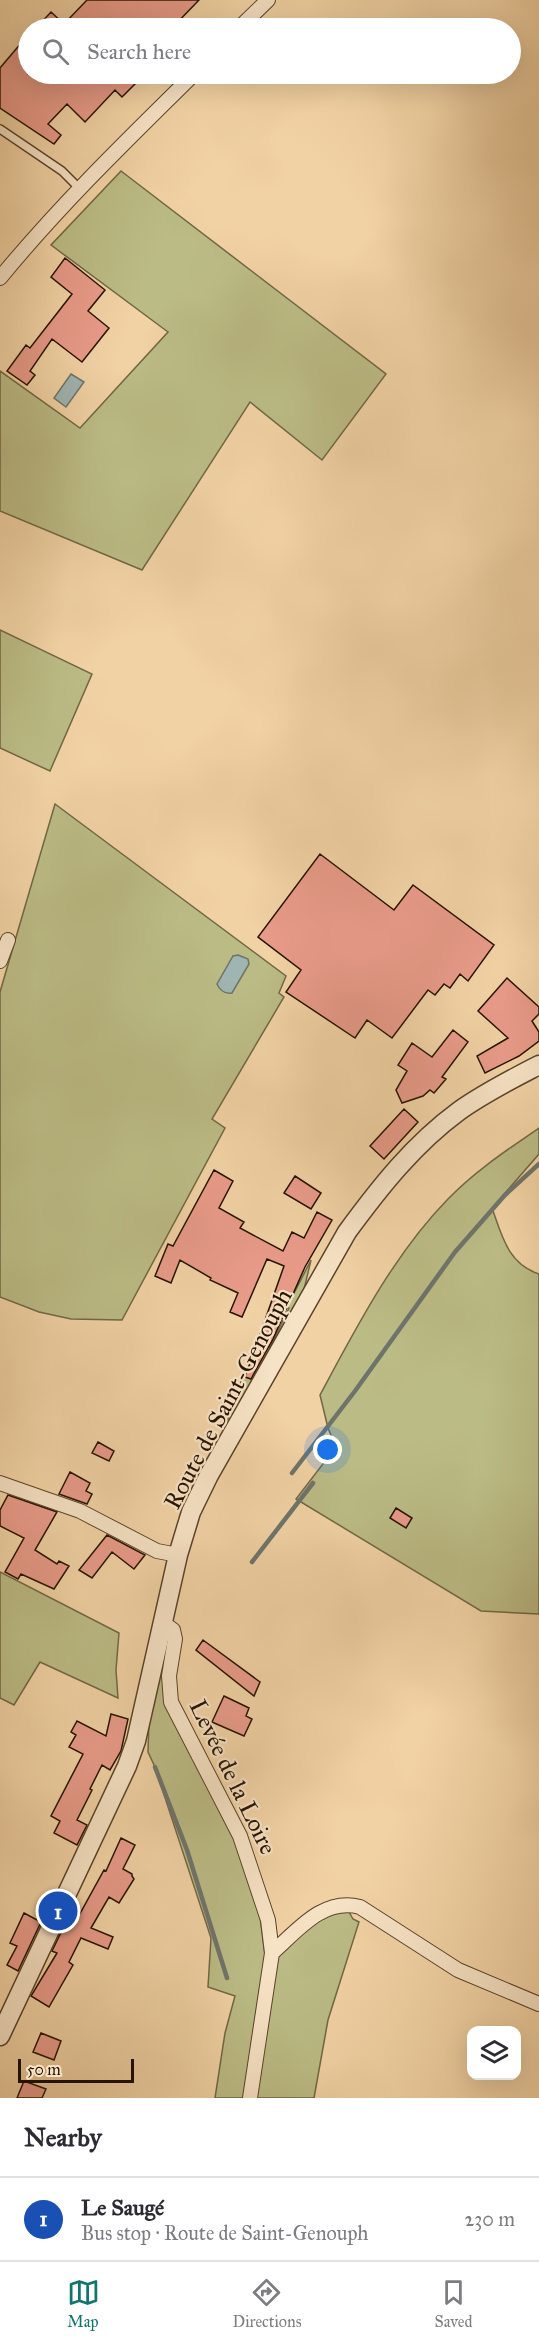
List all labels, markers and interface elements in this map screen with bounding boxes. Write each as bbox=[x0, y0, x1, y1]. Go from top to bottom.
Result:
search box bbox=[18, 18, 521, 84]
icon: search bbox=[39, 35, 72, 68]
text: Search here bbox=[87, 38, 191, 65]
street label: Route de Saint-Genouph bbox=[157, 1284, 299, 1514]
your location bbox=[313, 1435, 342, 1464]
street label: Levée de la Loire bbox=[183, 1695, 283, 1859]
pin: 1 bbox=[38, 1888, 78, 1934]
map controls bbox=[467, 2026, 521, 2080]
button: layers bbox=[467, 2026, 521, 2080]
scale bar bbox=[18, 2056, 134, 2084]
text: 50 m bbox=[27, 2060, 61, 2079]
text: Nearby bbox=[24, 2121, 102, 2153]
text: Le Saugé bbox=[81, 2194, 164, 2221]
text: 1 bbox=[40, 2207, 47, 2231]
text: 230 m bbox=[464, 2207, 515, 2231]
text: Bus stop · Route de Saint-Genouph bbox=[81, 2221, 368, 2245]
tab: Map bbox=[67, 2276, 100, 2331]
tab: Directions bbox=[233, 2276, 301, 2331]
tab: Saved bbox=[434, 2276, 472, 2331]

